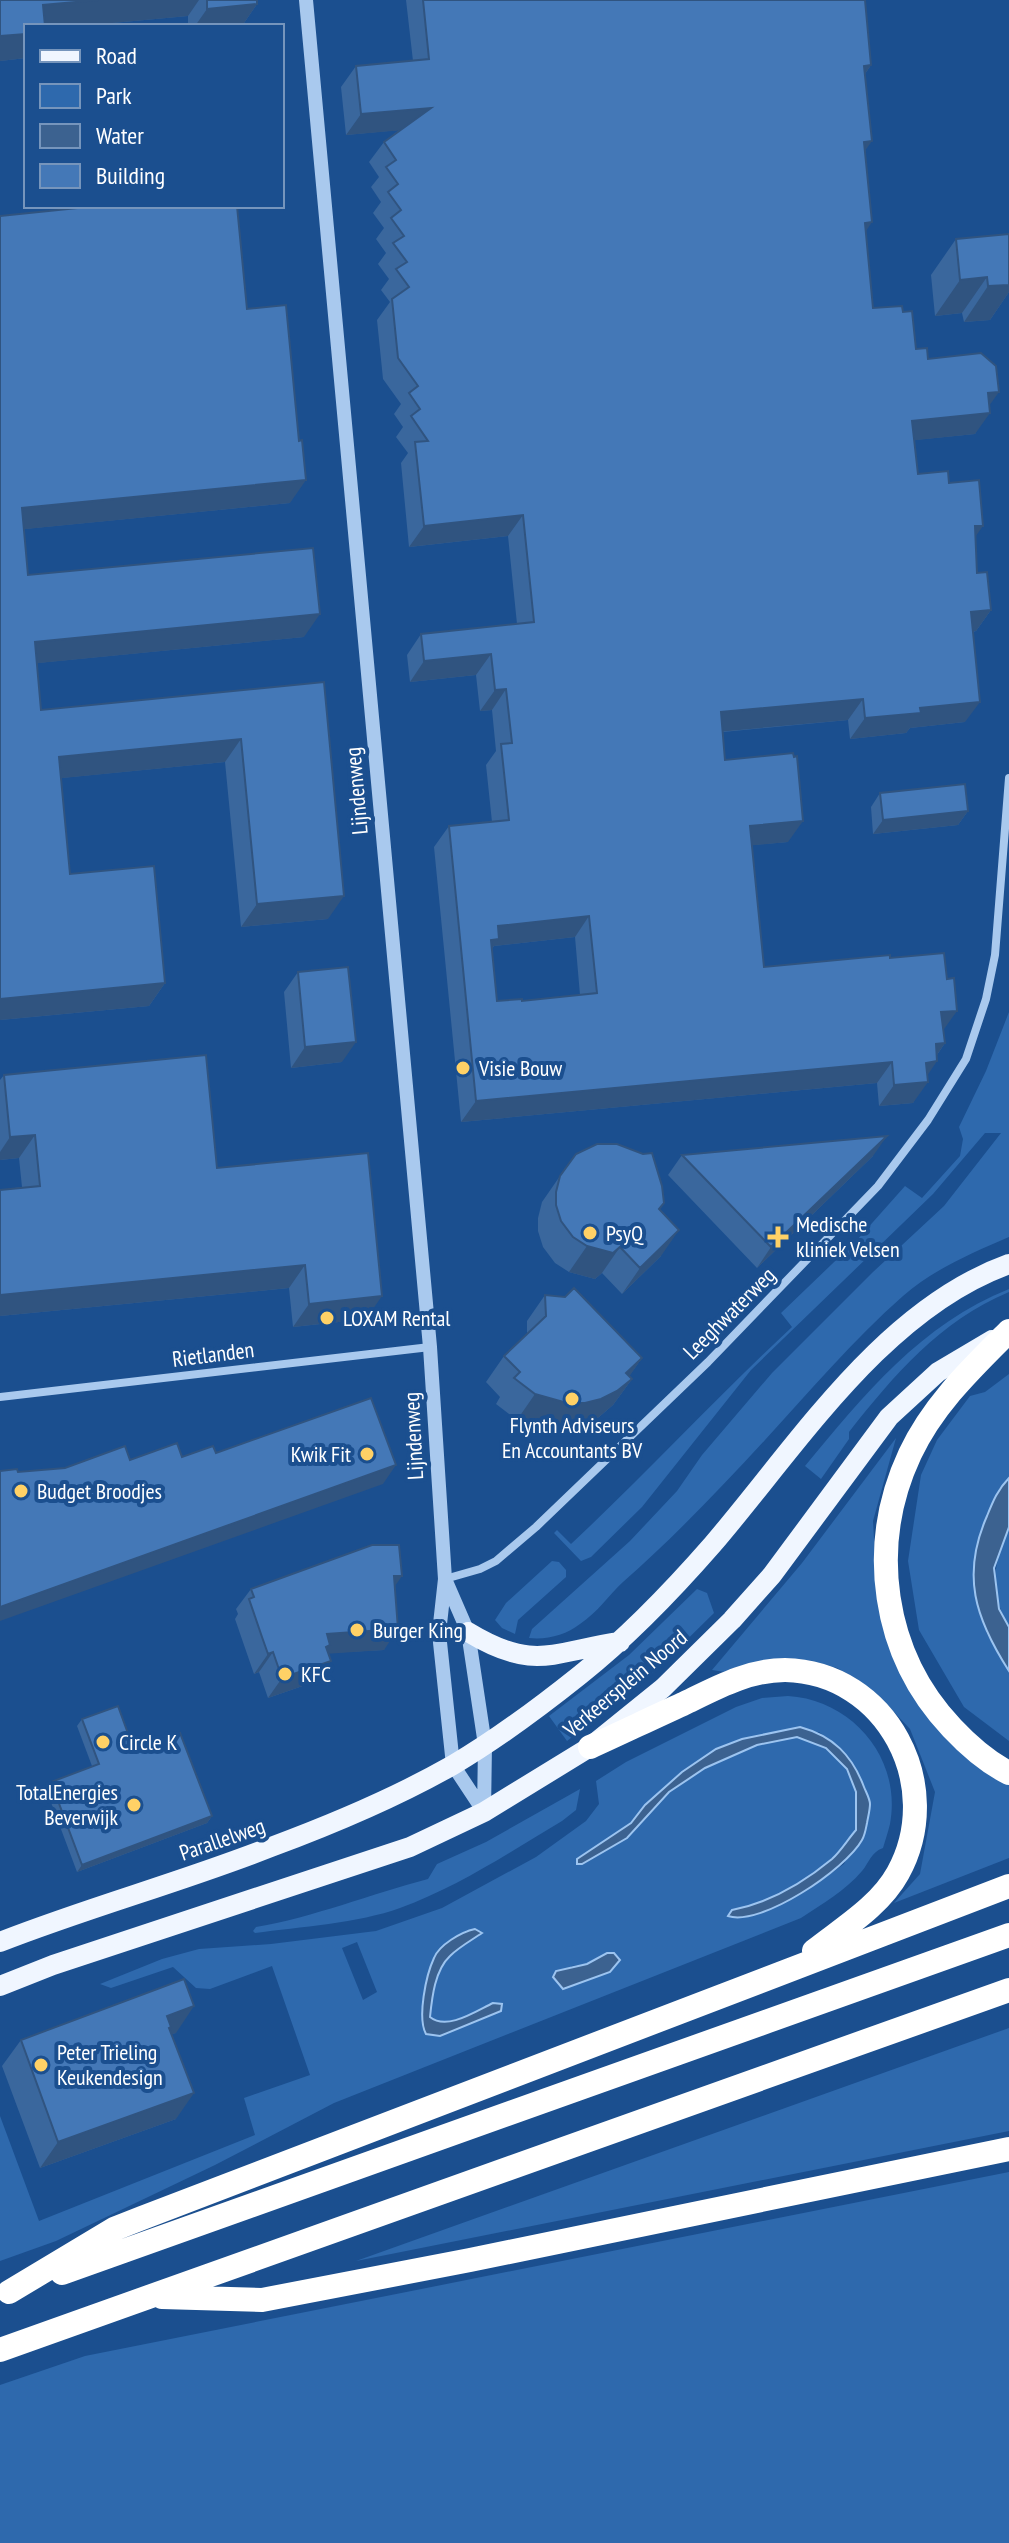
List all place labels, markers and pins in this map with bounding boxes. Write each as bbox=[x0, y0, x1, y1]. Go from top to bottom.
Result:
place label: Visie Bouw bbox=[478, 1054, 562, 1082]
marker: Visie Bouw bbox=[454, 1059, 472, 1077]
place label: Medische kliniek Velsen bbox=[796, 1210, 900, 1263]
place label: PsyQ bbox=[606, 1219, 644, 1247]
marker: PsyQ bbox=[581, 1224, 599, 1242]
marker: Medische kliniek Velsen bbox=[767, 1226, 789, 1248]
place label: LOXAM Rental bbox=[343, 1304, 451, 1332]
marker: LOXAM Rental bbox=[318, 1309, 336, 1327]
marker: Flynth Adviseurs En Accountants BV bbox=[563, 1390, 581, 1408]
place label: Flynth Adviseurs En Accountants BV bbox=[502, 1411, 643, 1464]
place label: Kwik Fit bbox=[291, 1440, 351, 1468]
marker: Kwik Fit bbox=[358, 1445, 376, 1463]
place label: Budget Broodjes bbox=[37, 1477, 162, 1505]
marker: Budget Broodjes bbox=[12, 1482, 30, 1500]
place label: Burger King bbox=[373, 1616, 463, 1644]
marker: Burger King bbox=[348, 1621, 366, 1639]
place label: KFC bbox=[301, 1660, 331, 1688]
marker: KFC bbox=[276, 1665, 294, 1683]
place label: Circle K bbox=[119, 1728, 178, 1756]
marker: Circle K bbox=[94, 1733, 112, 1751]
place label: TotalEnergies Beverwijk bbox=[16, 1778, 118, 1831]
marker: TotalEnergies Beverwijk bbox=[125, 1796, 143, 1814]
place label: Peter Trieling Keukendesign bbox=[57, 2038, 163, 2091]
marker: Peter Trieling Keukendesign bbox=[32, 2056, 50, 2074]

